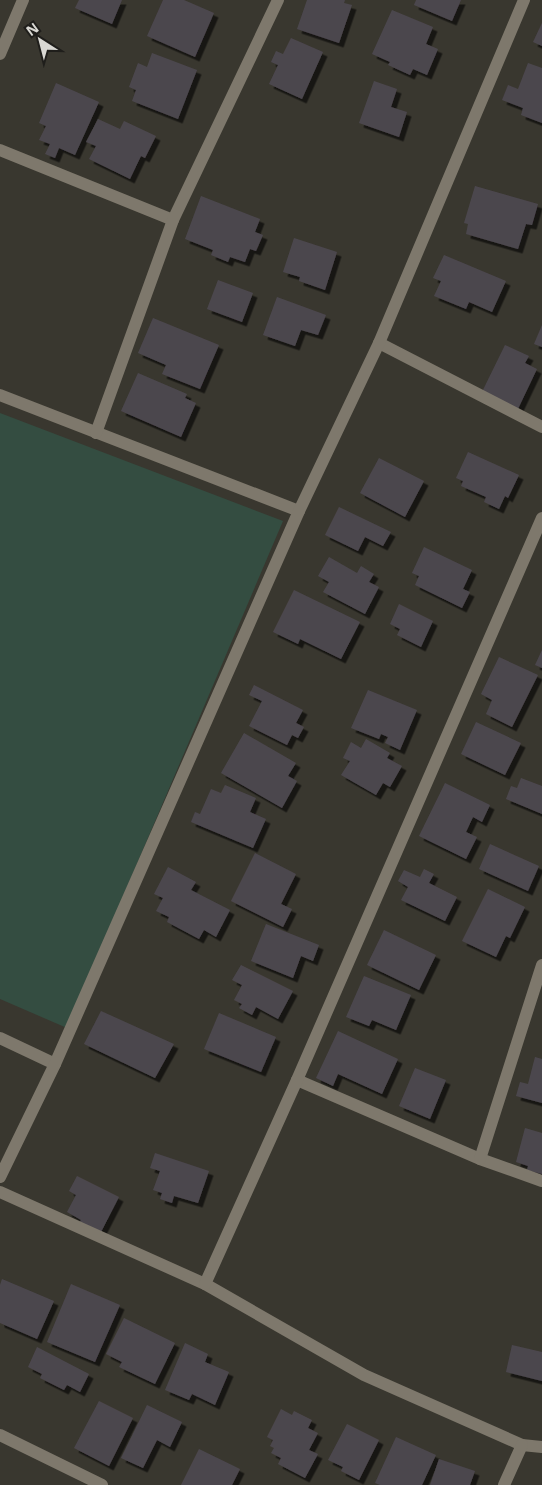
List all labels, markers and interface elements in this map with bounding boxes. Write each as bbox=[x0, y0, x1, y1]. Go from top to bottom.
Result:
north arrow bbox=[15, 15, 65, 65]
text: N bbox=[22, 18, 42, 40]

